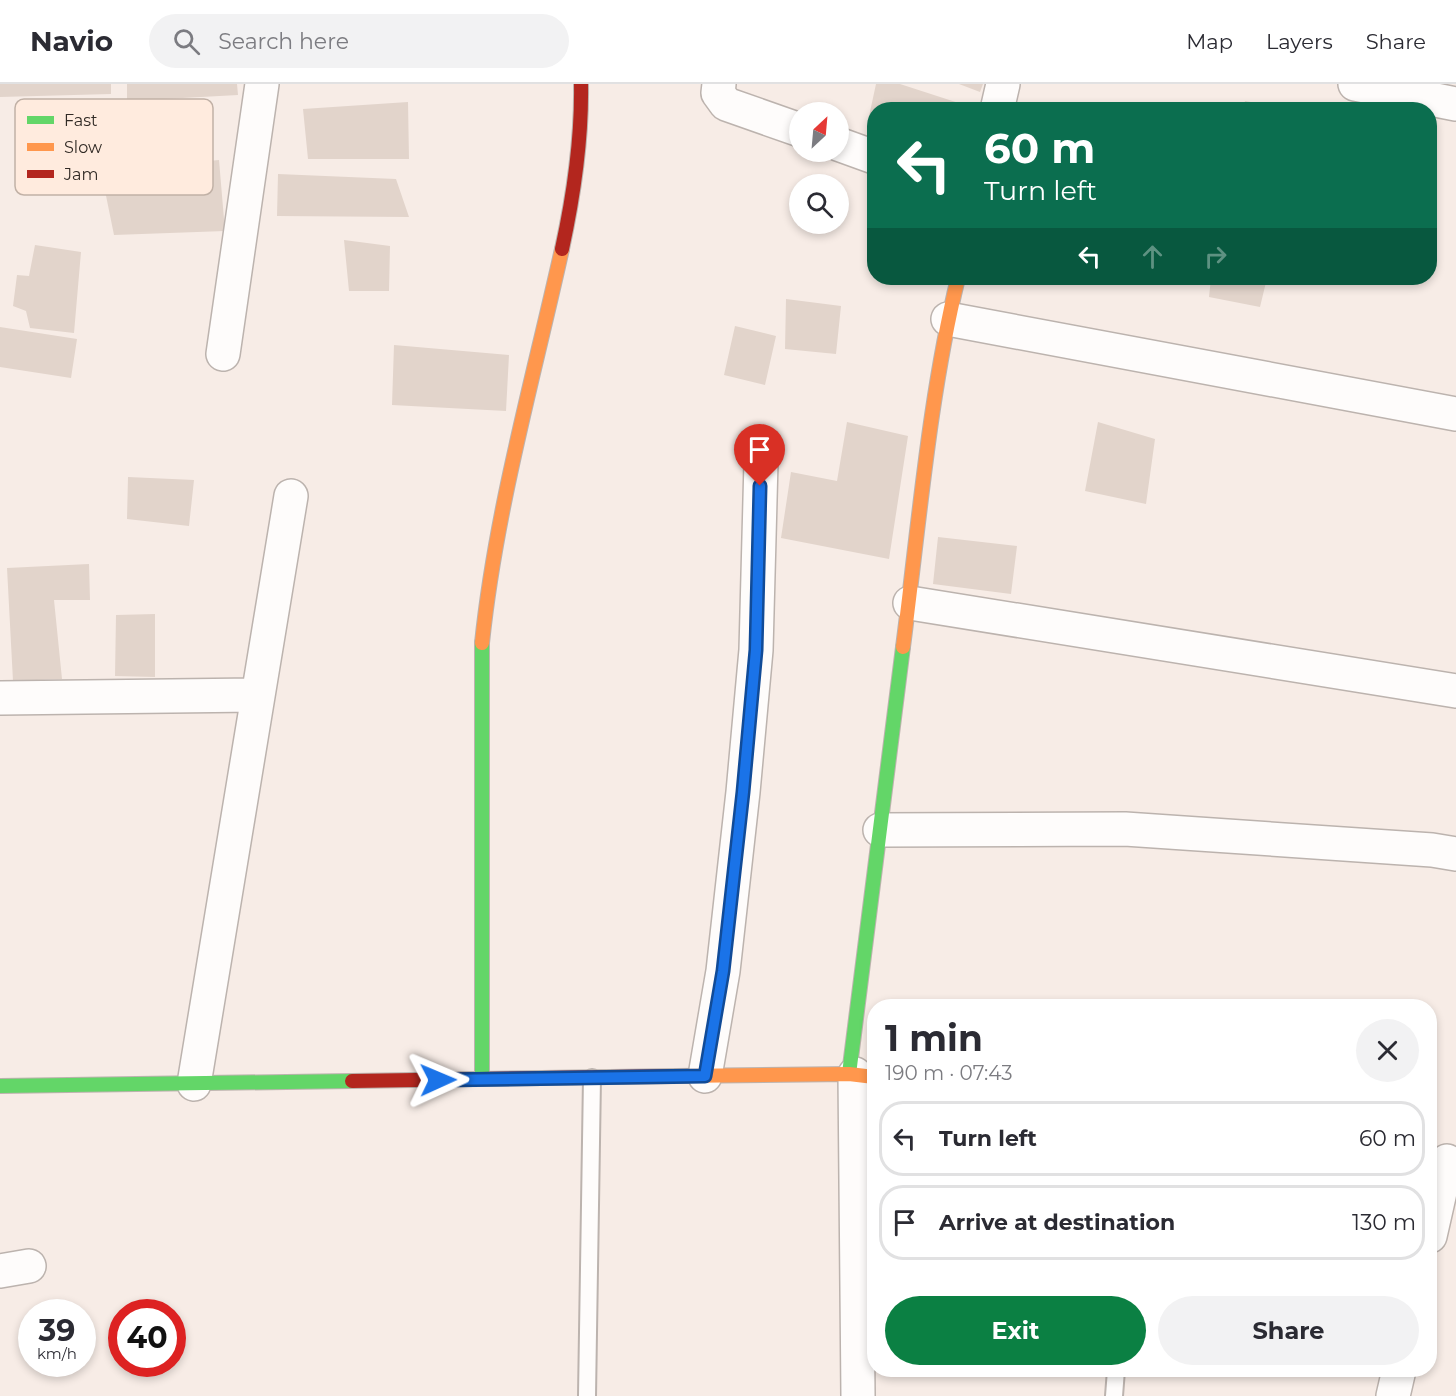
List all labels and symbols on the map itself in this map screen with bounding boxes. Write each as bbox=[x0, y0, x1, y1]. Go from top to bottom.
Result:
legend bbox=[15, 99, 213, 195]
north arrow bbox=[789, 102, 849, 162]
text: Fast bbox=[64, 111, 98, 130]
text: Slow bbox=[64, 138, 102, 157]
text: Jam bbox=[63, 165, 98, 184]
pin bbox=[734, 424, 785, 486]
position arrow bbox=[406, 1048, 470, 1112]
speed limit sign: 40 bbox=[108, 1299, 186, 1377]

